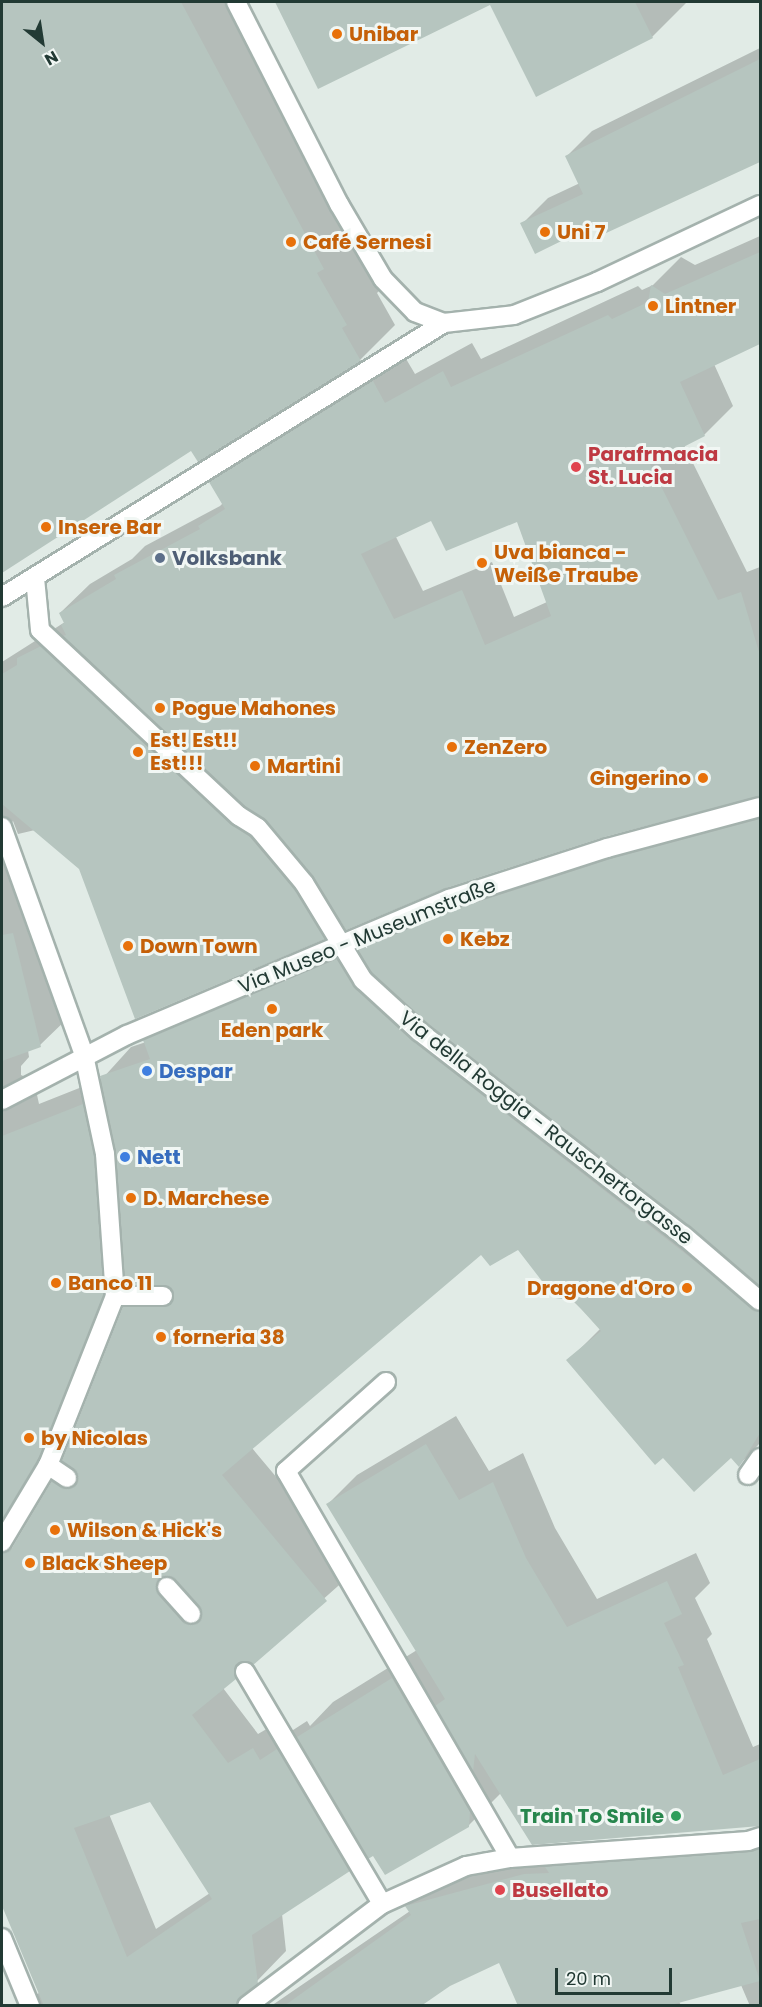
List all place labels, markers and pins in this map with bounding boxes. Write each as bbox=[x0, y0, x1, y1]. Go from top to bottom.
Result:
place label: Unibar bbox=[349, 22, 418, 46]
marker: Unibar bbox=[330, 27, 344, 41]
place label: Uni 7 bbox=[557, 220, 605, 244]
marker: Uni 7 bbox=[538, 225, 552, 239]
place label: Café Sernesi bbox=[303, 230, 432, 254]
marker: Café Sernesi bbox=[284, 235, 298, 249]
place label: Lintner bbox=[665, 294, 736, 318]
marker: Lintner bbox=[646, 299, 660, 313]
place label: Parafrmacia St. Lucia bbox=[588, 443, 718, 490]
marker: Parafrmacia St. Lucia bbox=[569, 460, 583, 474]
place label: Insere Bar bbox=[58, 515, 161, 539]
marker: Insere Bar bbox=[39, 520, 53, 534]
place label: Uva bianca - Weiße Traube bbox=[494, 540, 638, 587]
place label: Volksbank bbox=[172, 546, 282, 570]
marker: Volksbank bbox=[153, 551, 167, 565]
marker: Uva bianca - Weiße Traube bbox=[475, 556, 489, 570]
place label: Pogue Mahones bbox=[172, 696, 336, 720]
marker: Pogue Mahones bbox=[153, 701, 167, 715]
place label: Est! Est!! Est!!! bbox=[150, 728, 238, 775]
place label: ZenZero bbox=[464, 735, 547, 759]
marker: ZenZero bbox=[445, 740, 459, 754]
marker: Est! Est!! Est!!! bbox=[131, 745, 145, 759]
place label: Martini bbox=[267, 754, 341, 778]
marker: Martini bbox=[248, 759, 262, 773]
place label: Gingerino bbox=[590, 766, 691, 790]
marker: Gingerino bbox=[696, 771, 710, 785]
place label: Kebz bbox=[460, 927, 510, 951]
marker: Kebz bbox=[441, 932, 455, 946]
place label: Down Town bbox=[140, 934, 258, 958]
marker: Down Town bbox=[121, 939, 135, 953]
marker: Eden park bbox=[265, 1002, 279, 1016]
place label: Eden park bbox=[221, 1018, 323, 1042]
place label: Despar bbox=[159, 1059, 233, 1083]
marker: Despar bbox=[140, 1064, 154, 1078]
place label: Nett bbox=[137, 1145, 181, 1169]
marker: Nett bbox=[118, 1150, 132, 1164]
place label: D. Marchese bbox=[143, 1186, 269, 1210]
marker: D. Marchese bbox=[124, 1191, 138, 1205]
place label: Banco 11 bbox=[68, 1271, 152, 1295]
marker: Banco 11 bbox=[49, 1276, 63, 1290]
place label: Dragone d'Oro bbox=[527, 1276, 675, 1300]
marker: Dragone d'Oro bbox=[680, 1281, 694, 1295]
place label: forneria 38 bbox=[173, 1325, 285, 1349]
marker: forneria 38 bbox=[154, 1330, 168, 1344]
place label: by Nicolas bbox=[41, 1426, 148, 1450]
marker: by Nicolas bbox=[22, 1431, 36, 1445]
place label: Wilson & Hick's bbox=[67, 1518, 222, 1542]
marker: Wilson & Hick's bbox=[48, 1523, 62, 1537]
place label: Black Sheep bbox=[42, 1551, 167, 1575]
marker: Black Sheep bbox=[23, 1556, 37, 1570]
place label: Train To Smile bbox=[520, 1804, 664, 1828]
marker: Train To Smile bbox=[669, 1809, 683, 1823]
place label: Busellato bbox=[512, 1878, 608, 1902]
marker: Busellato bbox=[493, 1883, 507, 1897]

